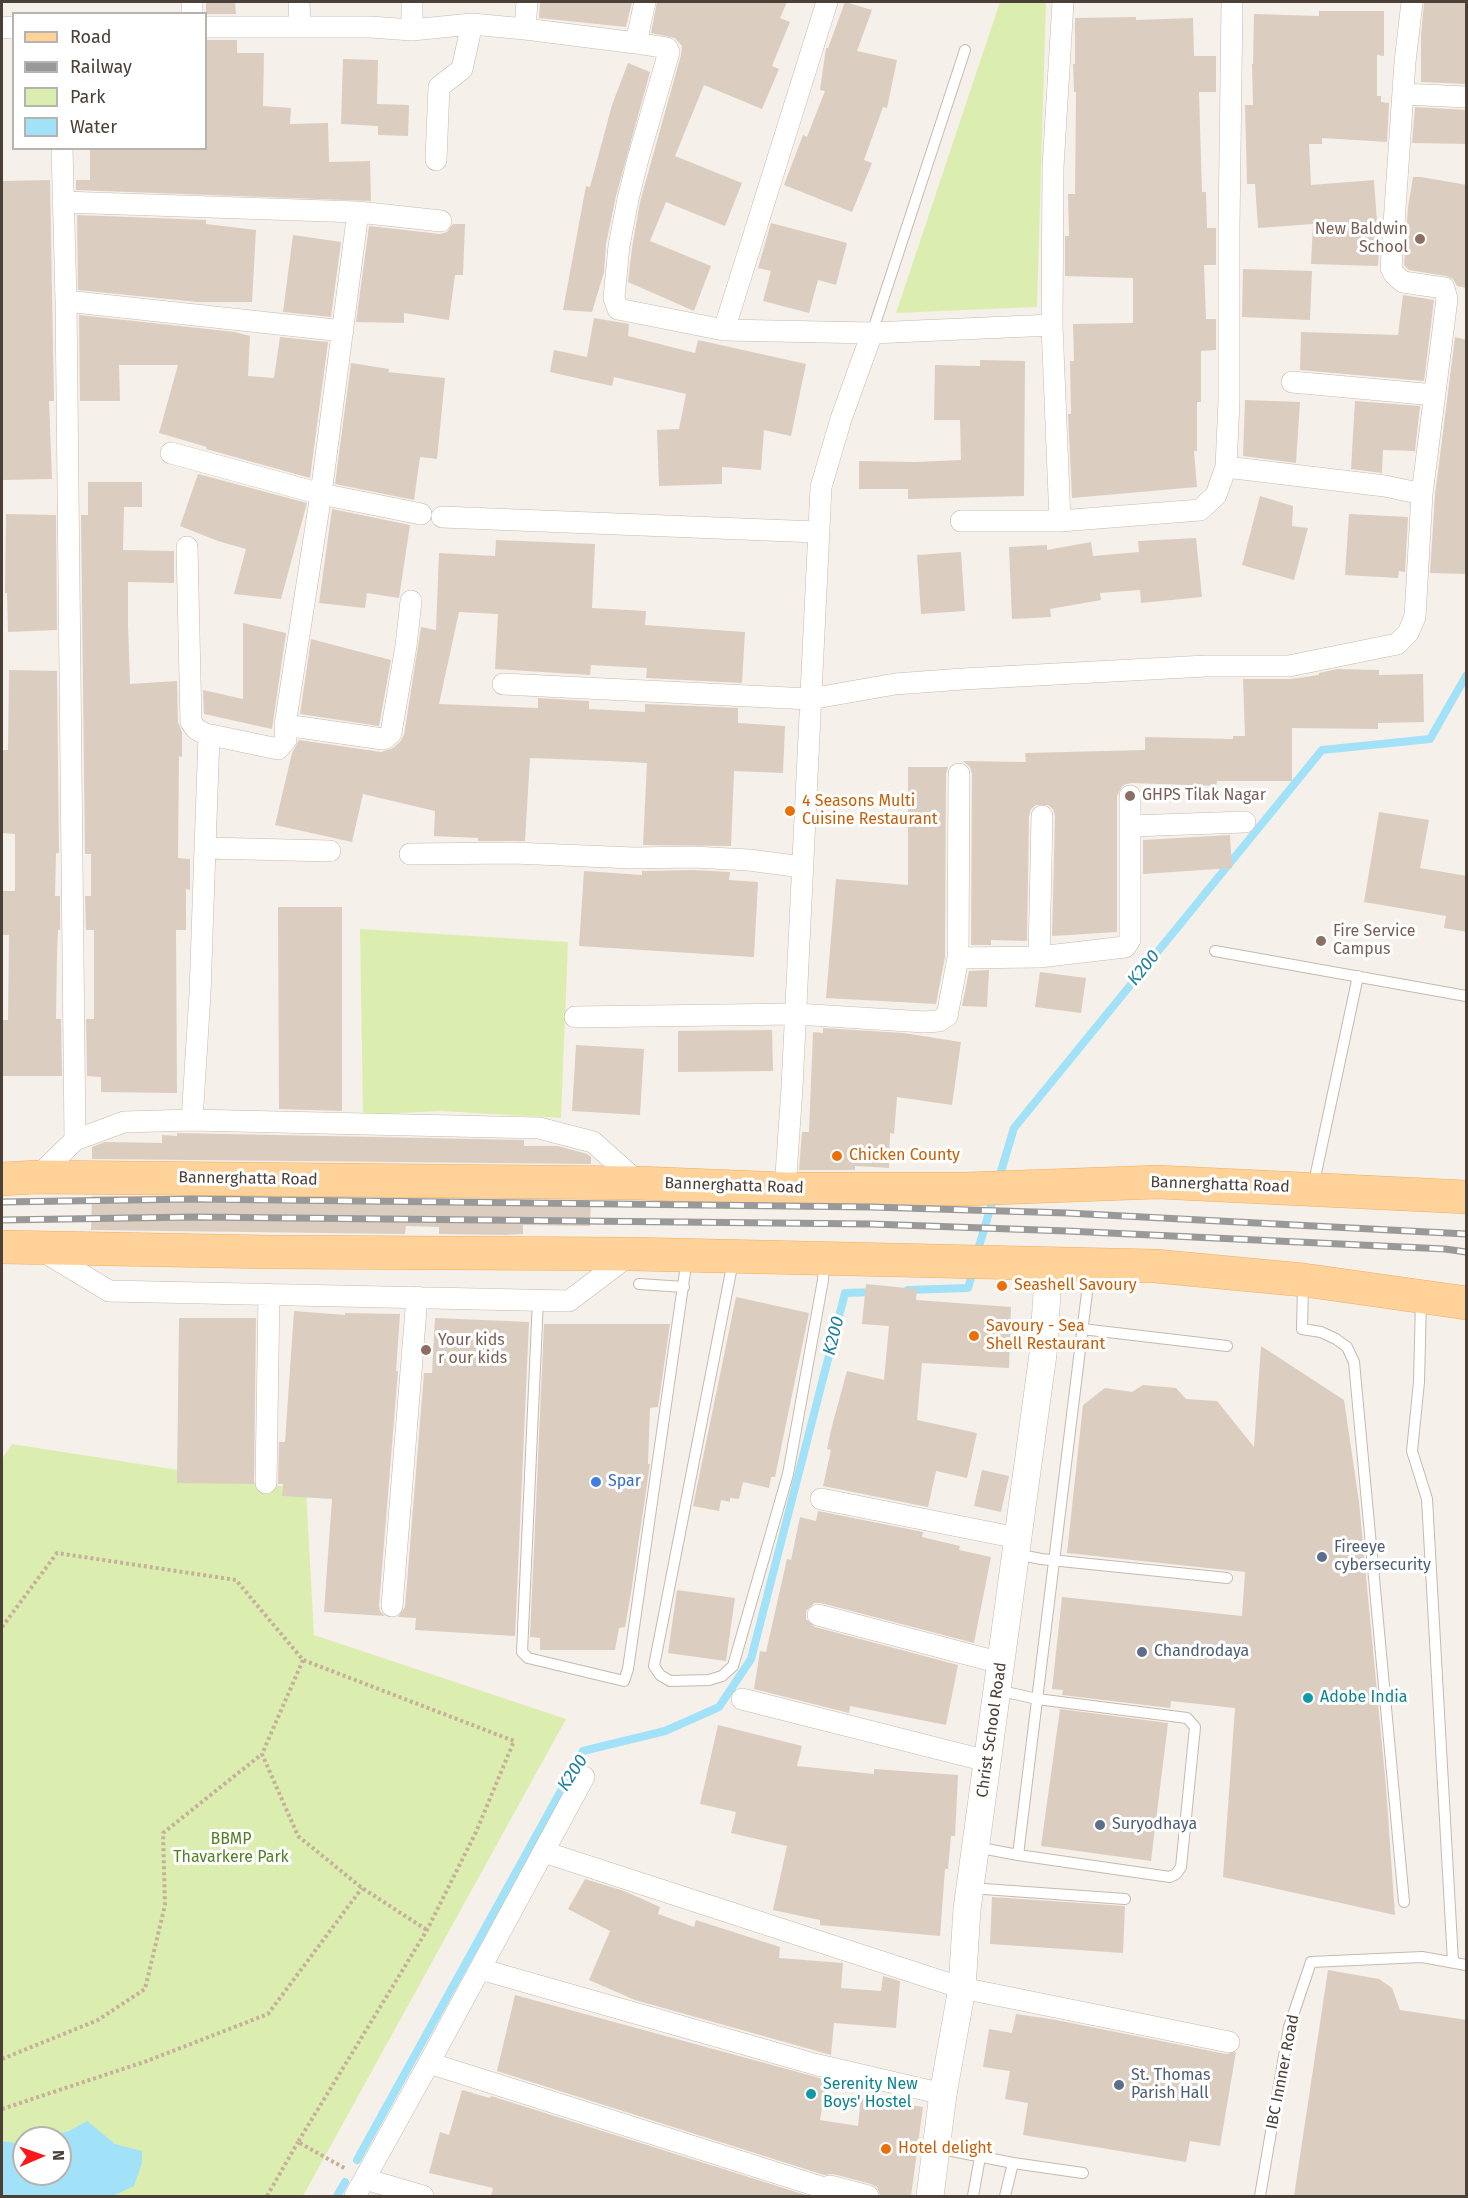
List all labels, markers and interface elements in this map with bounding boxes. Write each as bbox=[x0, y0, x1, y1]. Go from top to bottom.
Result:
legend bbox=[12, 12, 207, 150]
text: Road bbox=[70, 26, 112, 48]
text: Railway bbox=[70, 56, 132, 78]
text: Park bbox=[70, 86, 105, 108]
text: Water bbox=[70, 116, 117, 138]
place label: New Baldwin School bbox=[1315, 220, 1408, 258]
marker: New Baldwin School bbox=[1413, 232, 1427, 246]
place label: GHPS Tilak Nagar bbox=[1142, 786, 1266, 806]
marker: GHPS Tilak Nagar bbox=[1123, 789, 1137, 803]
place label: 4 Seasons Multi Cuisine Restaurant bbox=[802, 792, 938, 830]
marker: 4 Seasons Multi Cuisine Restaurant bbox=[783, 804, 797, 818]
place label: Fire Service Campus bbox=[1333, 922, 1416, 960]
marker: Fire Service Campus bbox=[1314, 934, 1328, 948]
water label: K200 bbox=[1123, 946, 1165, 990]
place label: Chicken County bbox=[849, 1146, 960, 1166]
marker: Chicken County bbox=[830, 1149, 844, 1163]
street label: Bannerghatta Road bbox=[178, 1168, 318, 1190]
street label: Bannerghatta Road bbox=[1150, 1173, 1290, 1197]
street label: Bannerghatta Road bbox=[664, 1174, 804, 1198]
place label: Seashell Savoury bbox=[1014, 1276, 1137, 1296]
marker: Seashell Savoury bbox=[995, 1279, 1009, 1293]
water label: K200 bbox=[819, 1314, 849, 1358]
place label: Savoury - Sea Shell Restaurant bbox=[986, 1317, 1105, 1355]
marker: Savoury - Sea Shell Restaurant bbox=[967, 1329, 981, 1343]
place label: Your kids r our kids bbox=[438, 1331, 507, 1369]
marker: Your kids r our kids bbox=[419, 1343, 433, 1357]
place label: Spar bbox=[608, 1472, 641, 1492]
marker: Spar bbox=[589, 1475, 603, 1489]
place label: Fireeye cybersecurity bbox=[1334, 1538, 1431, 1576]
marker: Fireeye cybersecurity bbox=[1315, 1550, 1329, 1564]
place label: Chandrodaya bbox=[1154, 1642, 1249, 1662]
marker: Chandrodaya bbox=[1135, 1645, 1149, 1659]
street label: Christ School Road bbox=[973, 1661, 1011, 1799]
place label: Adobe India bbox=[1320, 1688, 1407, 1708]
marker: Adobe India bbox=[1301, 1691, 1315, 1705]
water label: K200 bbox=[553, 1751, 593, 1795]
place label: Suryodhaya bbox=[1112, 1815, 1197, 1835]
marker: Suryodhaya bbox=[1093, 1818, 1107, 1832]
park label: BBMP Thavarkere Park bbox=[173, 1830, 289, 1868]
street label: IBC Innner Road bbox=[1262, 2013, 1304, 2131]
place label: St. Thomas Parish Hall bbox=[1131, 2066, 1210, 2104]
place label: Serenity New Boys' Hostel bbox=[823, 2075, 918, 2113]
marker: St. Thomas Parish Hall bbox=[1112, 2078, 1126, 2092]
marker: Serenity New Boys' Hostel bbox=[804, 2087, 818, 2101]
north arrow bbox=[12, 2126, 72, 2186]
place label: Hotel delight bbox=[898, 2139, 992, 2159]
marker: Hotel delight bbox=[879, 2142, 893, 2156]
text: N bbox=[49, 2150, 68, 2161]

